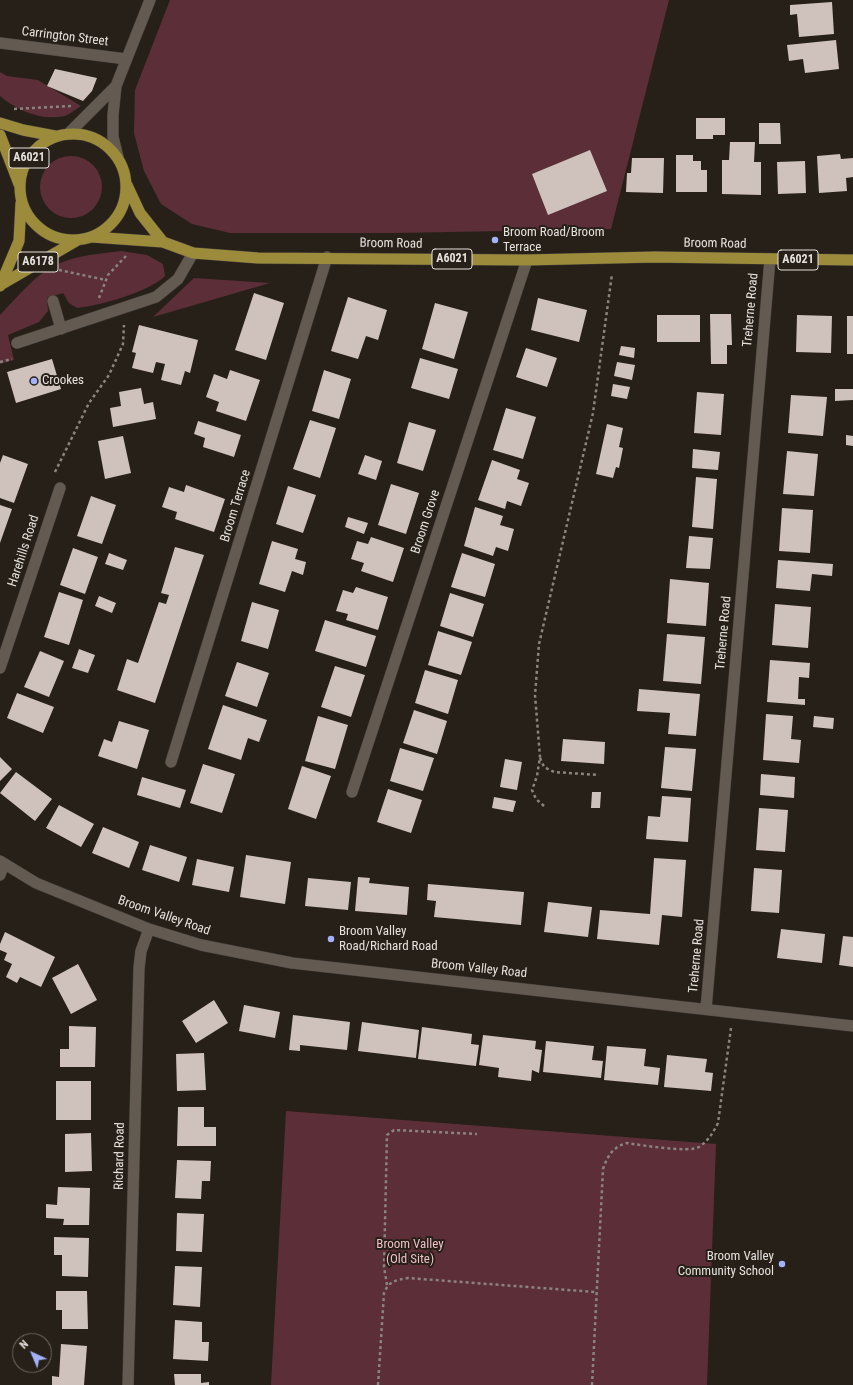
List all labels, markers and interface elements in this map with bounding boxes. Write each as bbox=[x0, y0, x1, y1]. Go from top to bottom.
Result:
street label: Carrington Street bbox=[21, 24, 109, 50]
road number: A6021 bbox=[9, 148, 49, 168]
place label: Broom Road/Broom Terrace bbox=[503, 225, 604, 256]
marker: Broom Road/Broom Terrace bbox=[490, 235, 500, 245]
street label: Broom Road bbox=[359, 236, 423, 252]
street label: Broom Road bbox=[683, 236, 747, 252]
road number: A6021 bbox=[432, 249, 472, 269]
road number: A6021 bbox=[778, 250, 818, 270]
road number: A6178 bbox=[18, 252, 58, 272]
street label: Treherne Road bbox=[740, 272, 762, 348]
place label: Crookes bbox=[42, 373, 84, 389]
marker: Crookes bbox=[29, 376, 39, 386]
street label: Broom Terrace bbox=[218, 468, 254, 544]
street label: Broom Grove bbox=[408, 488, 444, 556]
street label: Harehills Road bbox=[5, 513, 43, 589]
street label: Treherne Road bbox=[713, 595, 735, 671]
street label: Broom Valley Road bbox=[116, 893, 212, 939]
street label: Treherne Road bbox=[686, 918, 708, 994]
place label: Broom Valley Road/Richard Road bbox=[339, 924, 438, 955]
marker: Broom Valley Road/Richard Road bbox=[326, 934, 336, 944]
street label: Broom Valley Road bbox=[430, 956, 528, 982]
street label: Richard Road bbox=[112, 1122, 128, 1190]
park label: Broom Valley (Old Site) bbox=[376, 1237, 444, 1268]
place label: Broom Valley Community School bbox=[678, 1249, 774, 1280]
marker: Broom Valley Community School bbox=[777, 1259, 787, 1269]
north arrow bbox=[12, 1333, 52, 1373]
text: N bbox=[17, 1338, 31, 1352]

